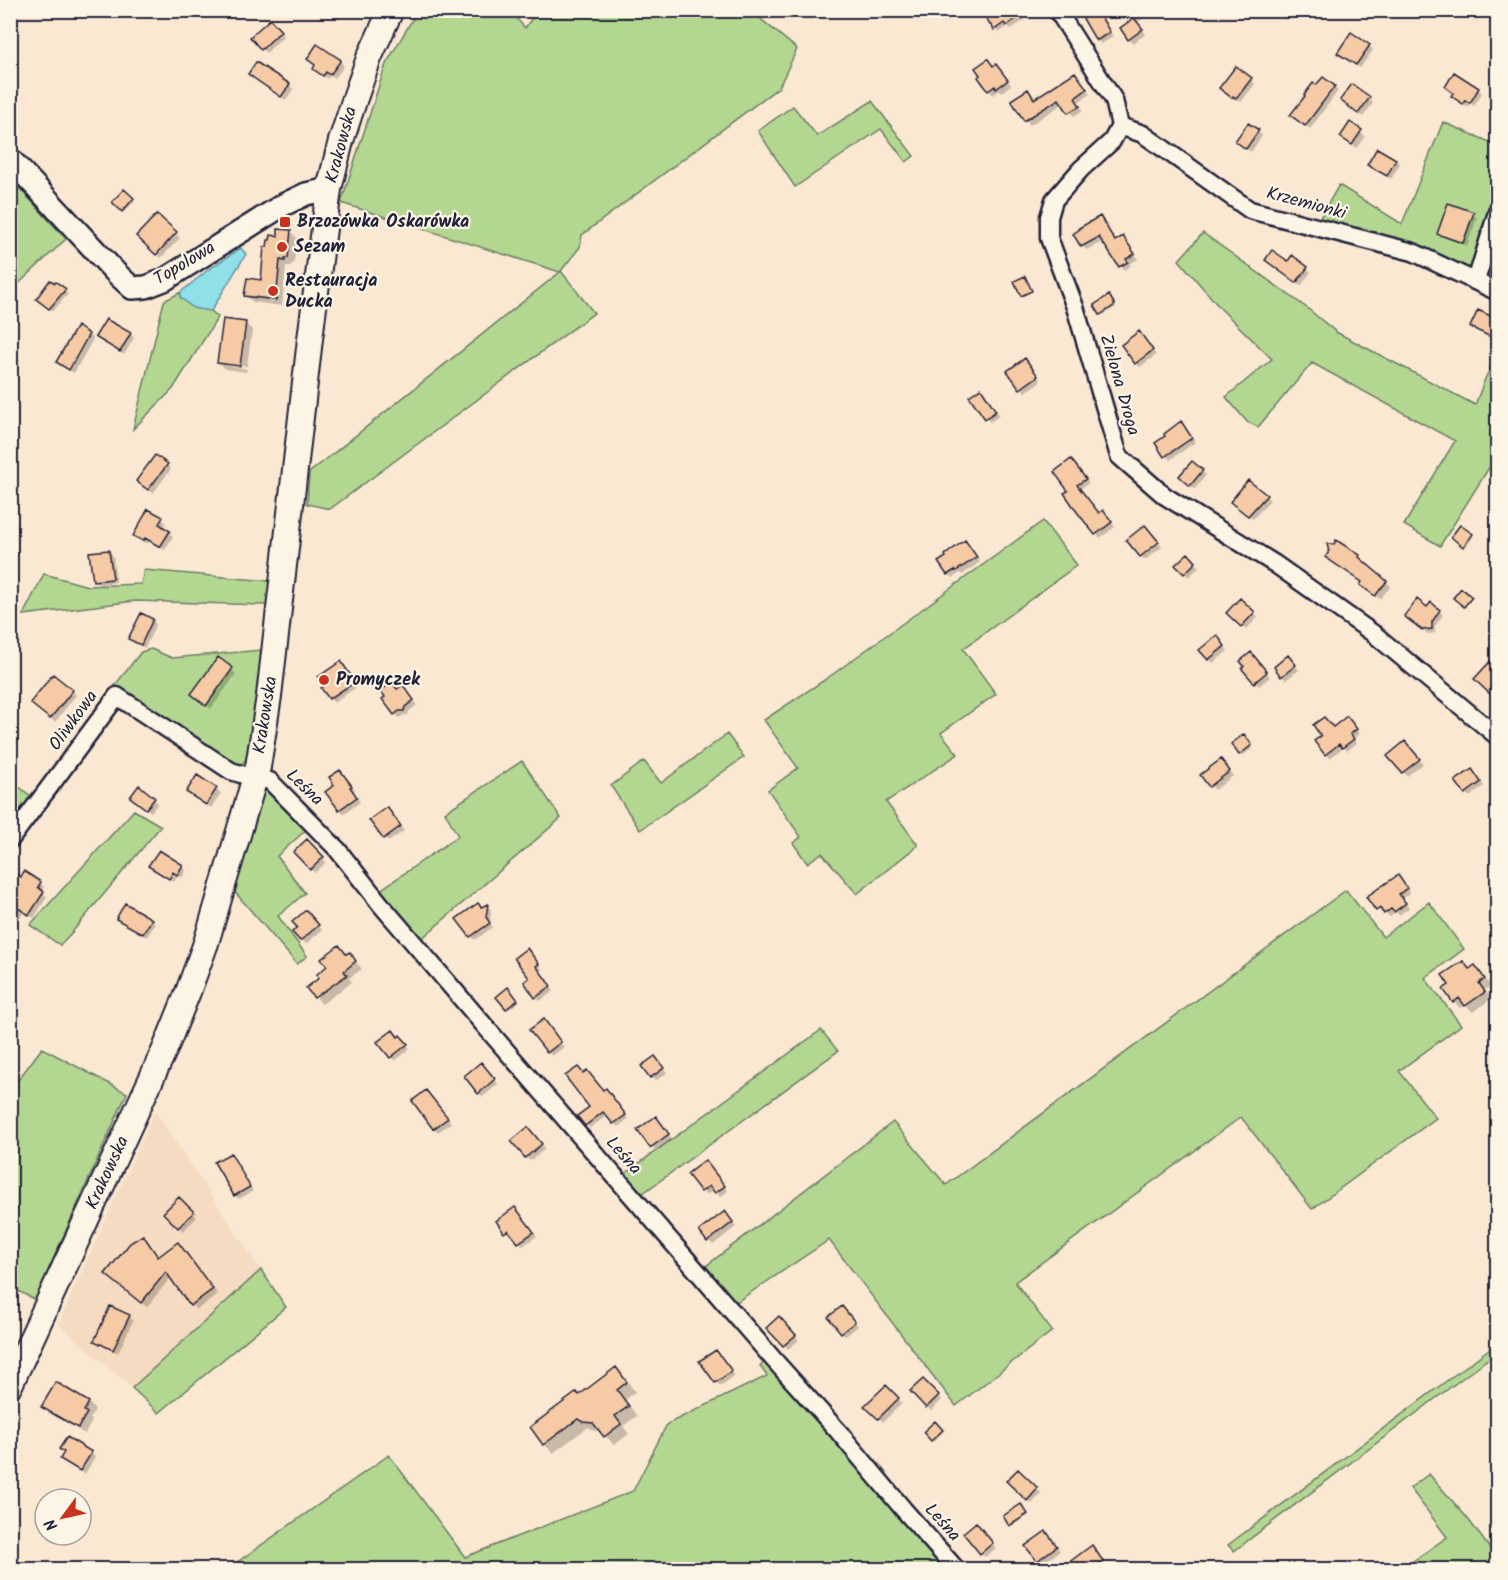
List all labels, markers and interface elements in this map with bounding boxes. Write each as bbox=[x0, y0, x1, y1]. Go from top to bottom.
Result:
street label: Krakowska bbox=[318, 103, 366, 187]
street label: Krzemionki bbox=[1263, 179, 1350, 229]
place label: Brzozówka Oskarówka bbox=[297, 208, 469, 237]
marker: Brzozówka Oskarówka bbox=[278, 215, 292, 229]
place label: Sezam bbox=[294, 233, 346, 262]
street label: Topolowa bbox=[149, 234, 221, 294]
marker: Sezam bbox=[275, 240, 289, 254]
place label: Restauracja Ducka bbox=[285, 267, 377, 317]
marker: Restauracja Ducka bbox=[266, 284, 280, 298]
street label: Zielona Droga bbox=[1091, 331, 1147, 439]
place label: Promyczek bbox=[336, 666, 421, 695]
marker: Promyczek bbox=[317, 673, 331, 687]
street label: Krakowska bbox=[246, 674, 286, 756]
street label: Oliwkowa bbox=[42, 685, 106, 757]
street label: Leśna bbox=[278, 762, 330, 814]
street label: Leśna bbox=[598, 1130, 648, 1182]
street label: Krakowska bbox=[78, 1131, 138, 1215]
north arrow bbox=[33, 1487, 93, 1547]
street label: Leśna bbox=[917, 1497, 967, 1549]
text: N bbox=[38, 1513, 65, 1535]

